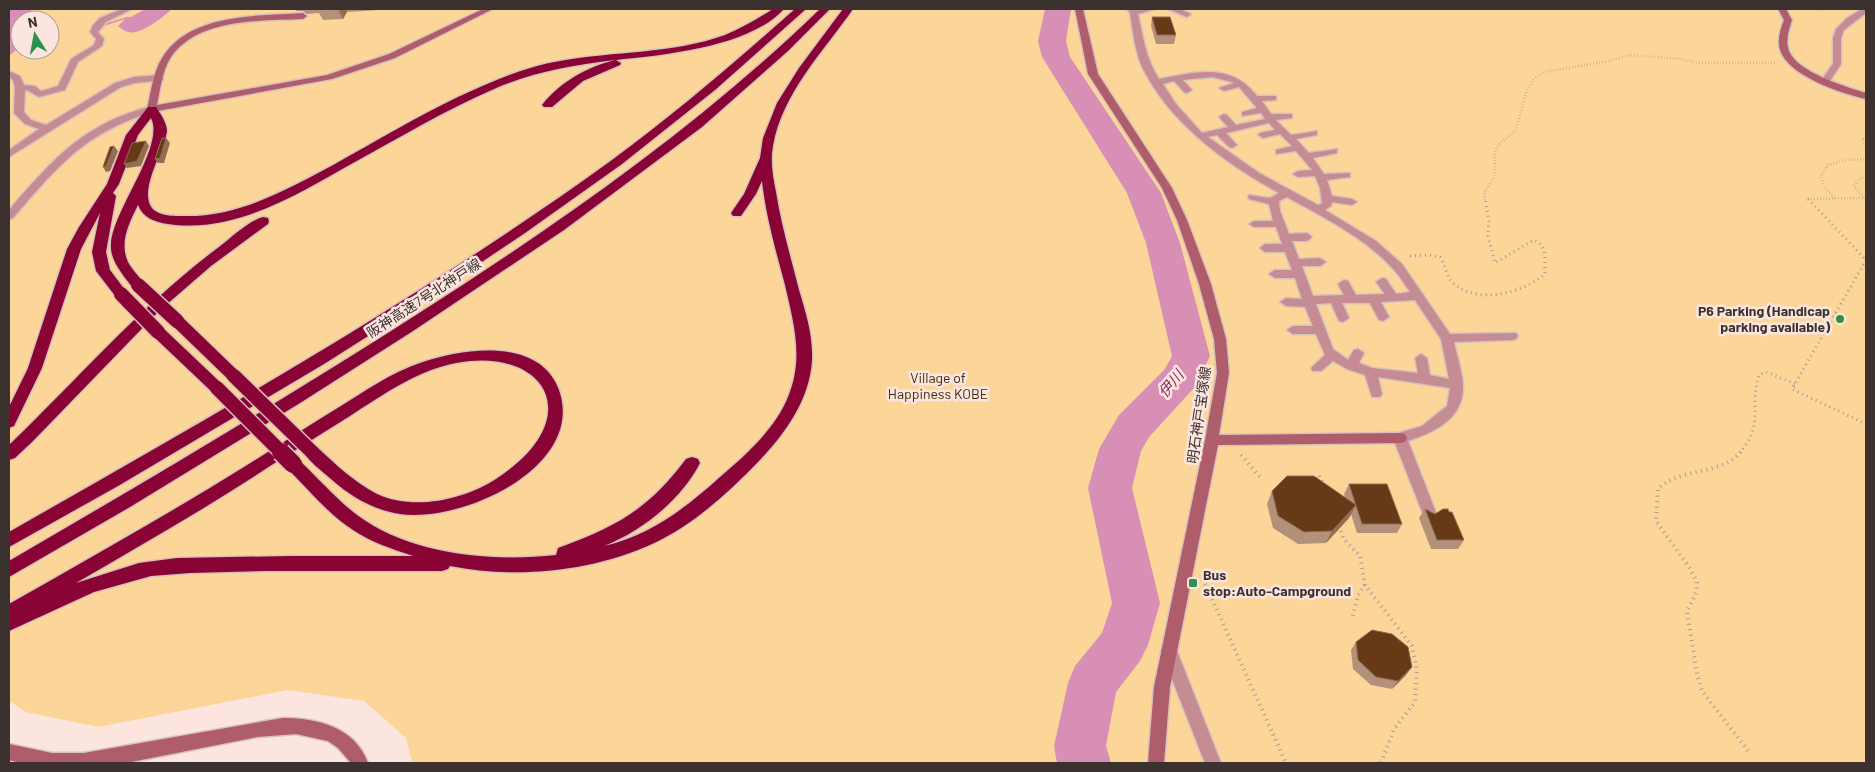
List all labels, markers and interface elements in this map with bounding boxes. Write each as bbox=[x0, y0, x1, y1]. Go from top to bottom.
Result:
north arrow bbox=[10, 10, 60, 60]
text: N bbox=[26, 13, 39, 31]
street label: 阪神高速7号北神戸線 bbox=[363, 254, 484, 341]
place label: P6 Parking (Handicap parking available) bbox=[1698, 302, 1830, 335]
marker: P6 Parking (Handicap parking available) bbox=[1834, 313, 1846, 325]
water label: 伊川 bbox=[1154, 365, 1188, 401]
street label: 明石神戸宝塚線 bbox=[1183, 365, 1214, 465]
park label: Village of Happiness KOBE bbox=[888, 369, 988, 402]
place label: Bus stop:Auto-Campground bbox=[1203, 566, 1351, 599]
marker: Bus stop:Auto-Campground bbox=[1187, 577, 1199, 589]

